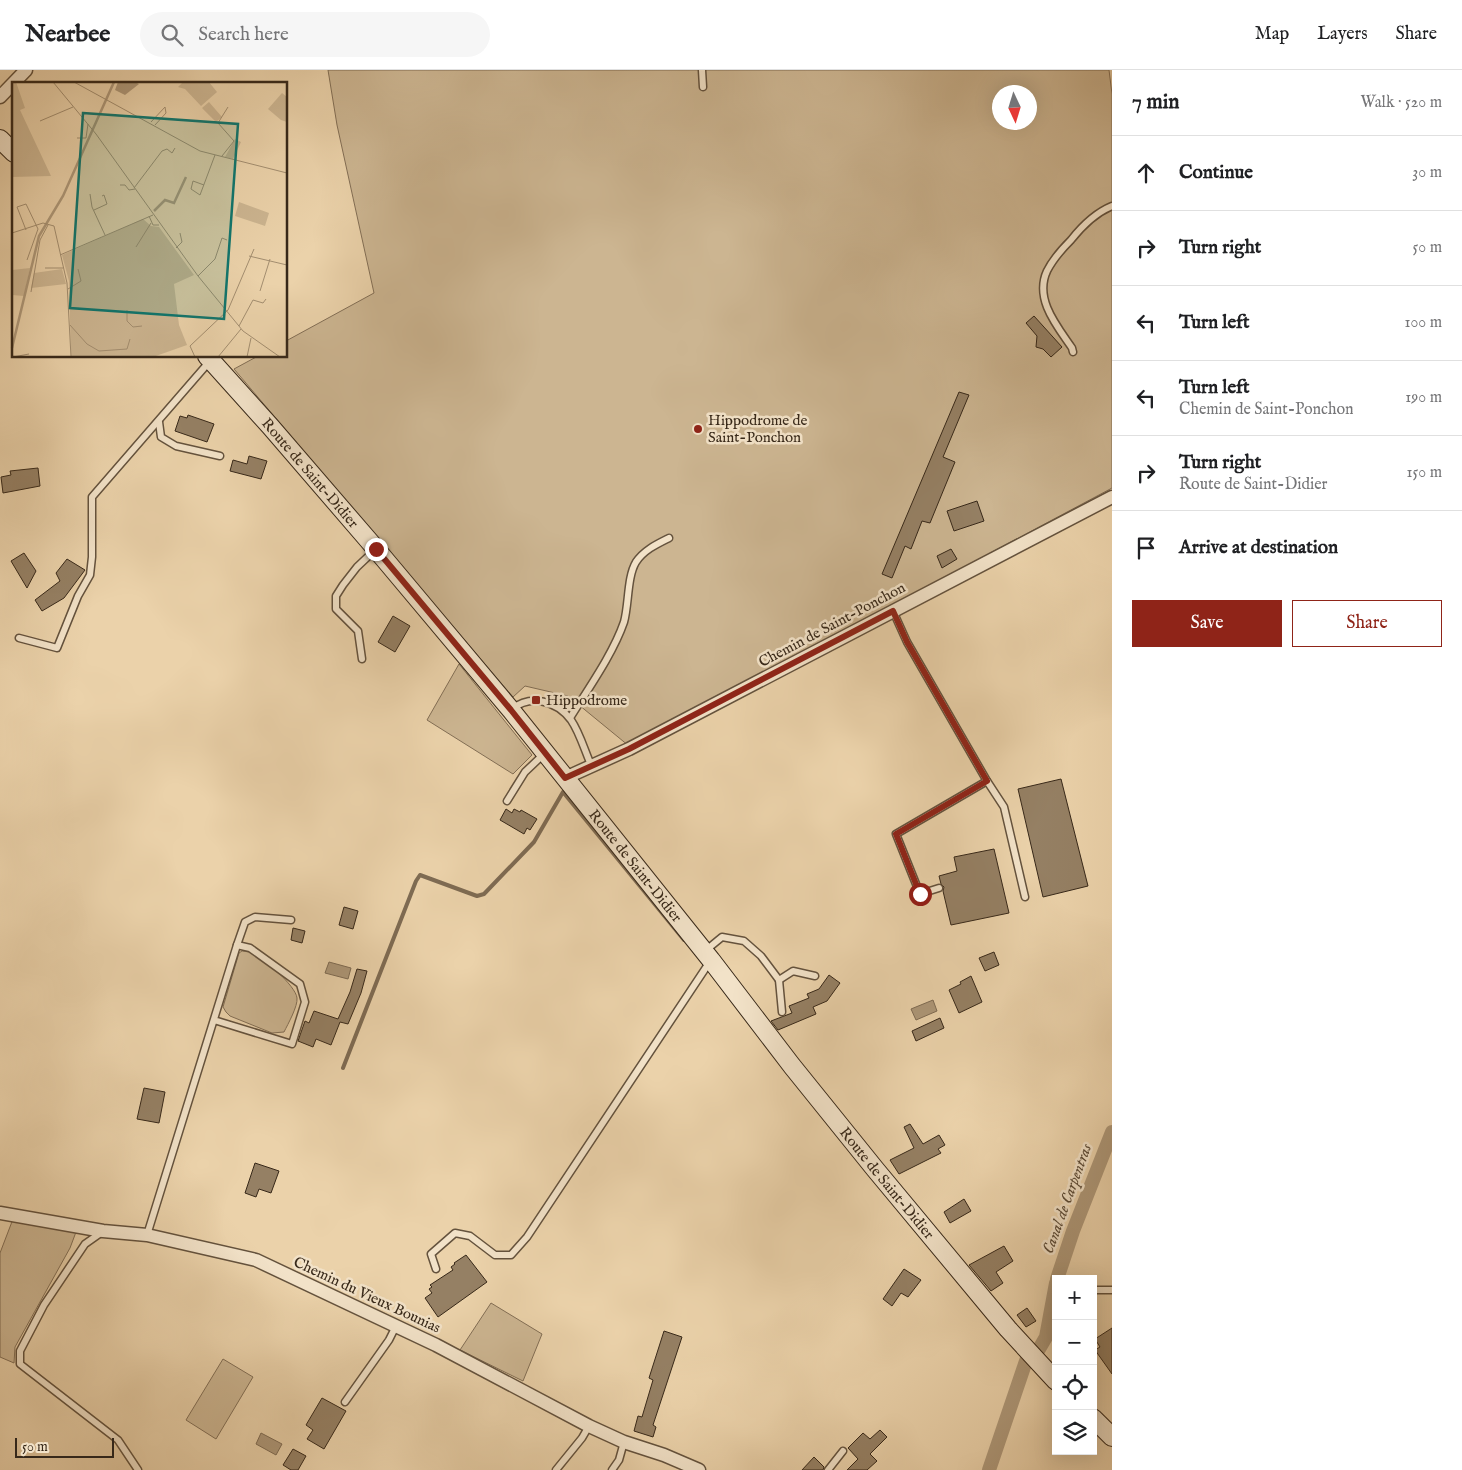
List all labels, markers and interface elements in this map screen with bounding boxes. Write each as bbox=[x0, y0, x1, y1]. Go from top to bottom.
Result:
search box bbox=[140, 12, 490, 57]
text: Nearbee bbox=[25, 19, 110, 50]
icon: search bbox=[158, 21, 186, 49]
text: Search here bbox=[198, 23, 289, 47]
text: Map bbox=[1255, 23, 1289, 46]
text: Layers bbox=[1317, 23, 1368, 46]
text: Share bbox=[1396, 23, 1437, 46]
inset map bbox=[12, 82, 288, 358]
north arrow bbox=[992, 85, 1037, 130]
text: 7 min bbox=[1132, 89, 1179, 116]
text: Walk · 520 m bbox=[1360, 93, 1442, 113]
icon: ahead bbox=[1132, 159, 1160, 187]
text: Continue bbox=[1179, 161, 1253, 185]
text: 30 m bbox=[1412, 163, 1442, 183]
icon: right bbox=[1132, 234, 1160, 262]
text: Turn right bbox=[1179, 236, 1261, 260]
text: 50 m bbox=[1413, 238, 1442, 258]
icon: left bbox=[1132, 309, 1160, 337]
text: Turn left bbox=[1179, 311, 1250, 335]
text: 100 m bbox=[1405, 313, 1442, 333]
text: Turn left bbox=[1179, 376, 1250, 400]
icon: left bbox=[1132, 384, 1160, 412]
text: 190 m bbox=[1405, 388, 1442, 408]
text: Chemin de Saint-Ponchon bbox=[1179, 400, 1354, 420]
place label: Hippodrome de Saint-Ponchon bbox=[708, 411, 807, 447]
street label: Route de Saint-Didier bbox=[258, 414, 363, 532]
marker: Hippodrome de Saint-Ponchon bbox=[692, 423, 704, 435]
text: Turn right bbox=[1179, 451, 1261, 475]
icon: right bbox=[1132, 459, 1160, 487]
text: 150 m bbox=[1407, 463, 1442, 483]
text: Route de Saint-Didier bbox=[1179, 475, 1327, 495]
icon: arrive bbox=[1132, 534, 1160, 562]
text: Arrive at destination bbox=[1179, 536, 1338, 560]
route end bbox=[365, 538, 388, 561]
street label: Chemin de Saint-Ponchon bbox=[755, 578, 909, 672]
button: Save bbox=[1132, 600, 1282, 647]
button: Share bbox=[1292, 600, 1442, 647]
place label: Hippodrome bbox=[546, 691, 627, 710]
marker: Hippodrome bbox=[530, 694, 542, 706]
street label: Route de Saint-Didier bbox=[585, 805, 687, 926]
route start bbox=[909, 883, 932, 906]
street label: Route de Saint-Didier bbox=[836, 1123, 939, 1243]
water label: Canal de Carpentras bbox=[1039, 1141, 1097, 1256]
street label: Chemin du Vieux Bounias bbox=[291, 1253, 443, 1337]
map controls bbox=[1052, 1275, 1097, 1455]
button: + bbox=[1052, 1275, 1097, 1320]
button: − bbox=[1052, 1320, 1097, 1365]
button: locate bbox=[1052, 1365, 1097, 1410]
button: layers bbox=[1052, 1410, 1097, 1455]
scale bar bbox=[15, 1435, 114, 1458]
text: 50 m bbox=[22, 1438, 48, 1456]

